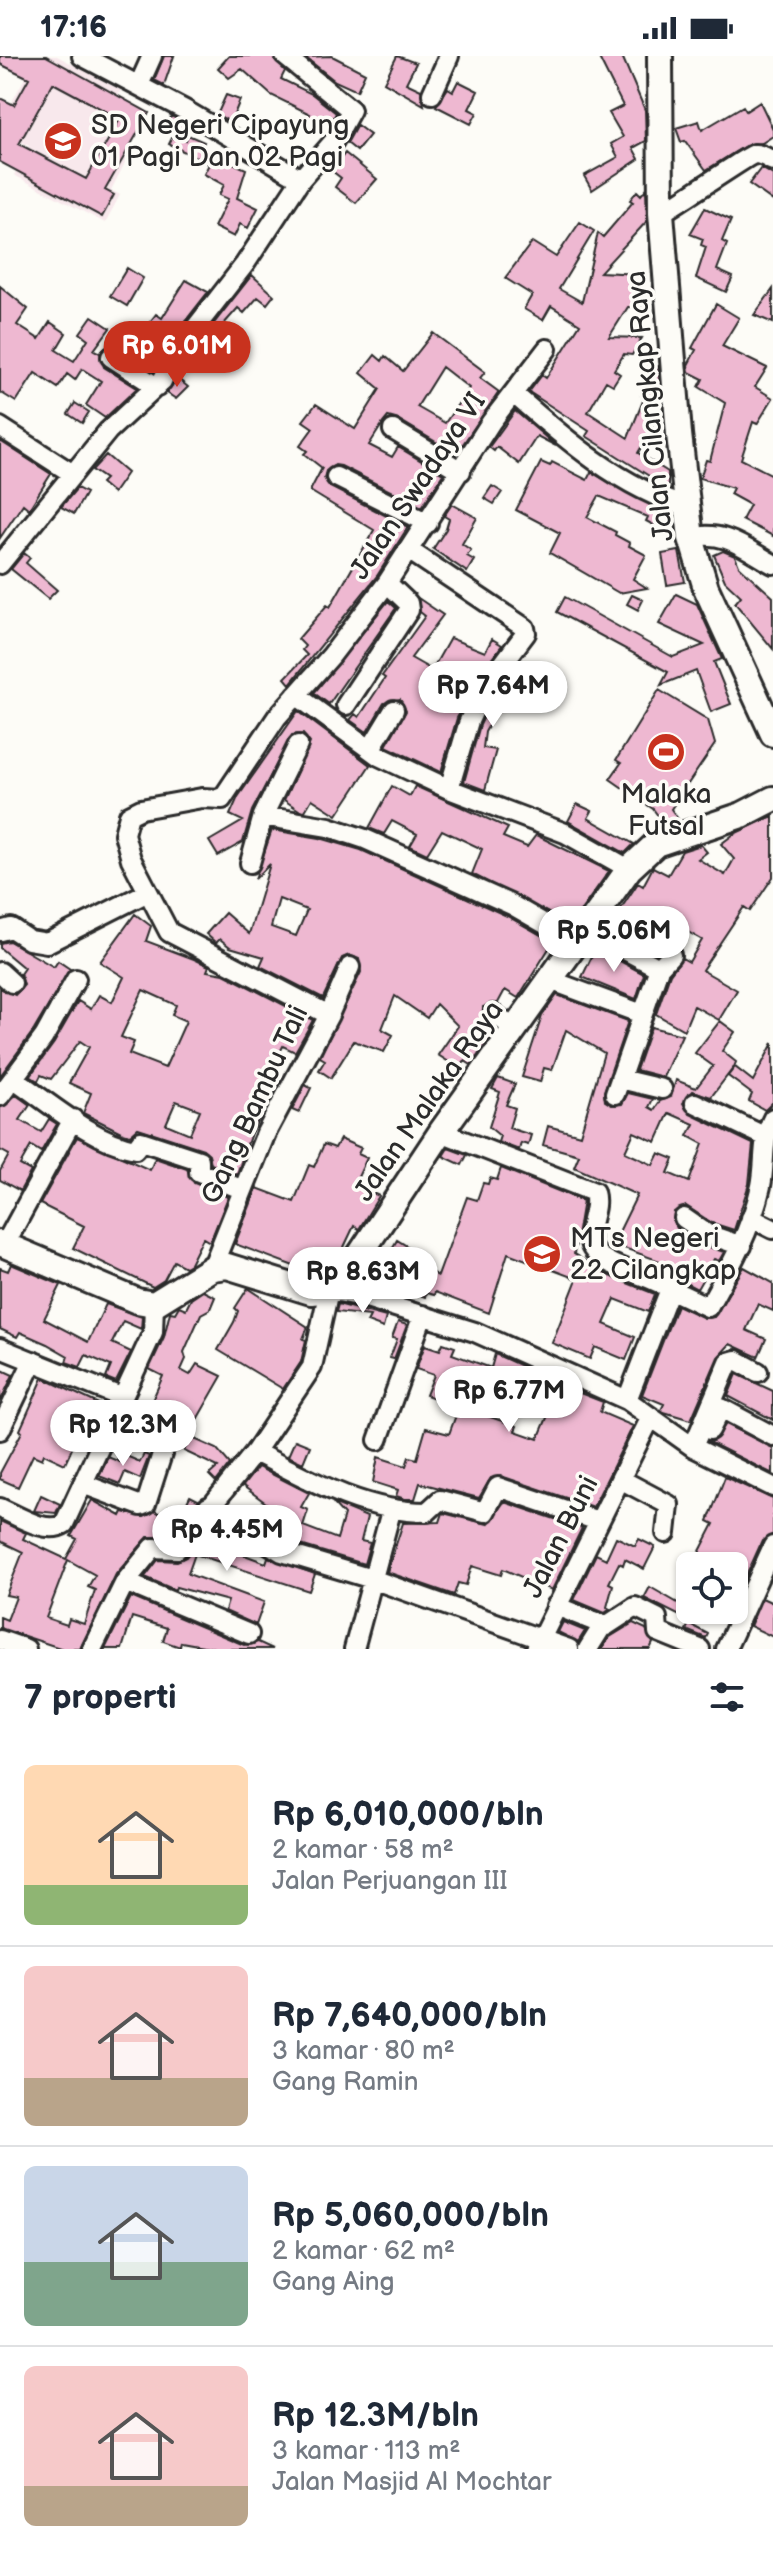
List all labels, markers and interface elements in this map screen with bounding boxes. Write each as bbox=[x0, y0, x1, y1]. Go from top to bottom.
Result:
text: 17:16 bbox=[40, 10, 107, 46]
place label: SD Negeri Cipayung 01 Pagi Dan 02 Pagi bbox=[91, 109, 349, 174]
school or university icon: SD Negeri Cipayung 01 Pagi Dan 02 Pagi bbox=[42, 120, 84, 162]
street label: Jalan Cilangkap Raya bbox=[619, 269, 681, 543]
pin: Rp 6.01M bbox=[94, 321, 260, 389]
text: Rp 6.01M bbox=[122, 331, 232, 362]
street label: Jalan Swadaya VI bbox=[343, 386, 493, 586]
pin: Rp 7.64M bbox=[410, 661, 576, 729]
text: Rp 7.64M bbox=[436, 671, 550, 702]
sports icon: Malaka Futsal bbox=[645, 731, 687, 773]
place label: Malaka Futsal bbox=[620, 778, 712, 843]
pin: Rp 5.06M bbox=[531, 906, 697, 974]
text: Rp 5.06M bbox=[557, 916, 671, 947]
street label: Jalan Malaka Raya bbox=[347, 994, 511, 1208]
street label: Gang Bambu Tali bbox=[195, 1001, 315, 1209]
place label: MTs Negeri 22 Cilangkap bbox=[570, 1222, 736, 1287]
school or university icon: MTs Negeri 22 Cilangkap bbox=[521, 1233, 563, 1275]
pin: Rp 8.63M bbox=[280, 1247, 446, 1315]
text: Rp 8.63M bbox=[306, 1257, 420, 1288]
pin: Rp 6.77M bbox=[426, 1366, 592, 1434]
text: Rp 6.77M bbox=[453, 1376, 565, 1407]
pin: Rp 12.3M bbox=[40, 1400, 206, 1468]
text: Rp 12.3M bbox=[68, 1410, 178, 1441]
street label: Jalan Buni bbox=[516, 1471, 606, 1603]
pin: Rp 4.45M bbox=[144, 1505, 310, 1573]
text: Rp 4.45M bbox=[170, 1515, 284, 1546]
map controls bbox=[676, 1552, 748, 1624]
button: locate bbox=[676, 1552, 748, 1624]
icon: filters bbox=[705, 1675, 749, 1719]
text: 7 properti bbox=[24, 1677, 176, 1718]
text: Rp 6,010,000/bln bbox=[272, 1794, 544, 1835]
icon: home bbox=[88, 1797, 184, 1893]
text: 2 kamar · 58 m² bbox=[272, 1835, 454, 1866]
text: Jalan Perjuangan III bbox=[272, 1866, 508, 1897]
text: Rp 7,640,000/bln bbox=[272, 1995, 547, 2036]
icon: home bbox=[88, 1998, 184, 2094]
text: 3 kamar · 80 m² bbox=[272, 2036, 455, 2067]
text: Gang Ramin bbox=[272, 2067, 418, 2098]
text: Rp 5,060,000/bln bbox=[272, 2195, 549, 2236]
icon: home bbox=[88, 2198, 184, 2294]
text: 2 kamar · 62 m² bbox=[272, 2236, 455, 2267]
text: Gang Aing bbox=[272, 2267, 395, 2298]
text: Rp 12.3M/bln bbox=[272, 2395, 479, 2436]
icon: home bbox=[88, 2398, 184, 2494]
text: 3 kamar · 113 m² bbox=[272, 2436, 460, 2467]
text: Jalan Masjid Al Mochtar bbox=[272, 2467, 551, 2498]

